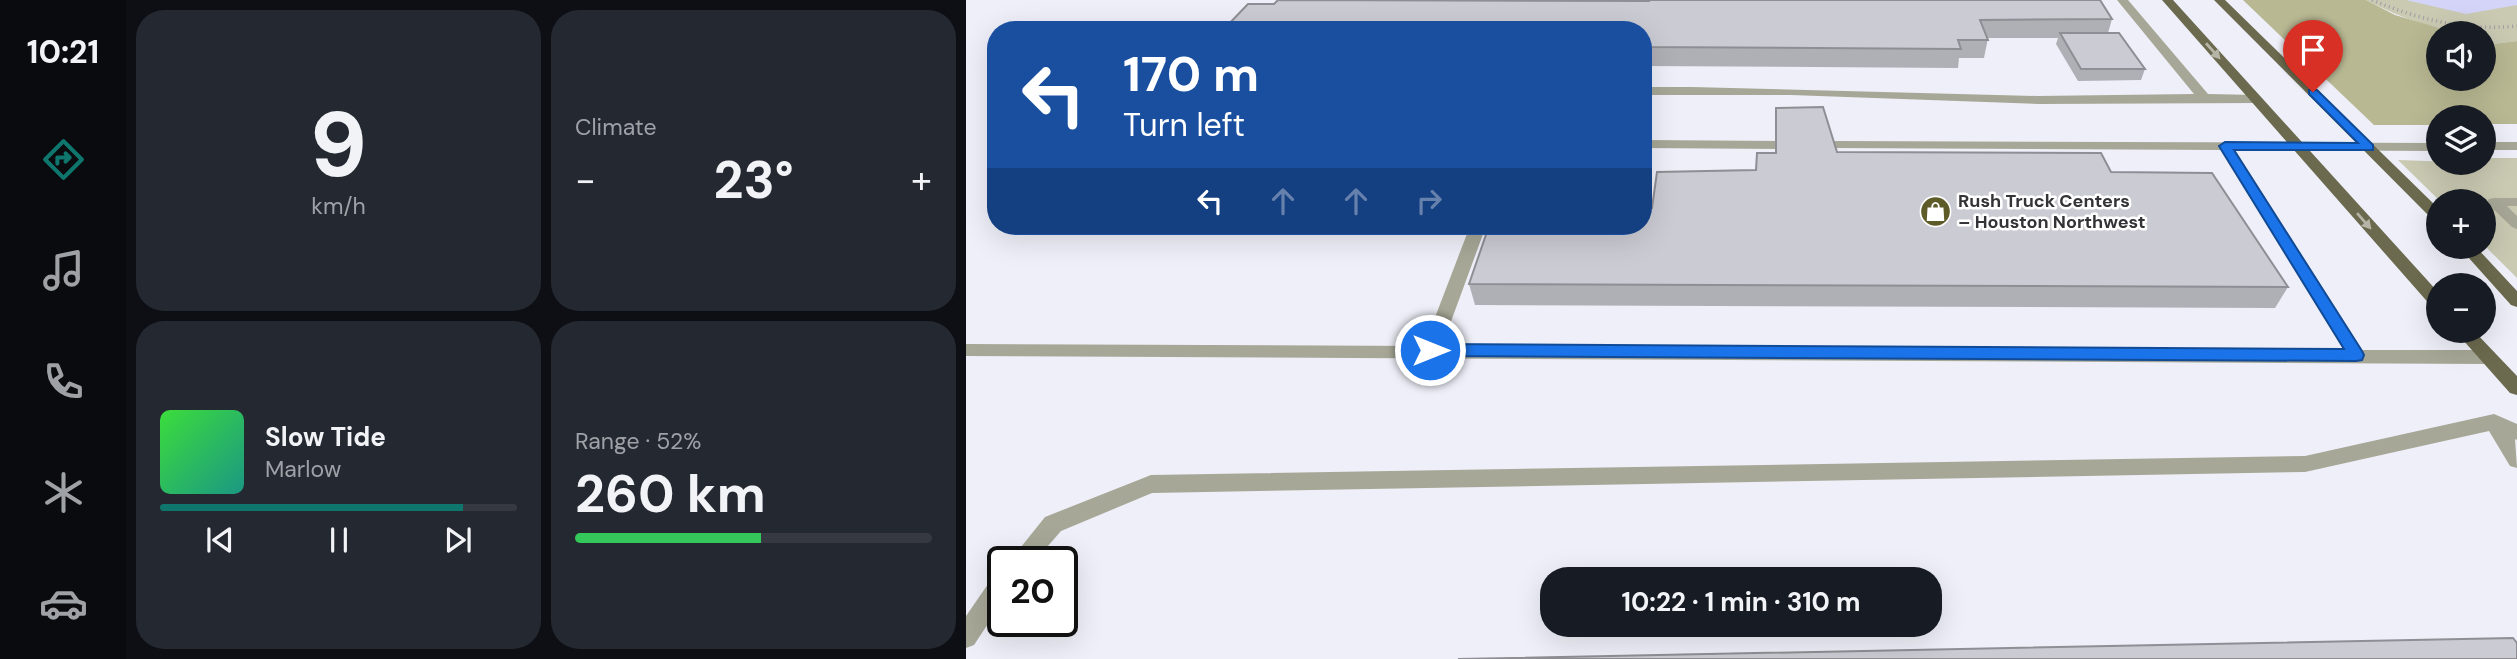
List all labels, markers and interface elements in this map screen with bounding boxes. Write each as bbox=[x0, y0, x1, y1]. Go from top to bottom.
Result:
pin bbox=[2283, 20, 2343, 92]
map controls bbox=[2426, 21, 2496, 343]
button: sound bbox=[2426, 21, 2496, 91]
text: 10:21 bbox=[27, 31, 99, 73]
icon: arrive bbox=[2294, 31, 2332, 69]
text: 170 m bbox=[1123, 42, 1259, 106]
one-way arrow bbox=[2205, 42, 2220, 59]
icon: left bbox=[1008, 49, 1099, 140]
text: 9 bbox=[310, 86, 367, 204]
text: Turn left bbox=[1123, 104, 1245, 146]
button: layers bbox=[2426, 105, 2496, 175]
text: Climate bbox=[575, 112, 657, 142]
icon: directions bbox=[39, 135, 88, 184]
text: 23° bbox=[713, 146, 794, 214]
text: − bbox=[575, 155, 596, 205]
text: + bbox=[911, 155, 932, 205]
icon: left bbox=[1191, 182, 1229, 220]
icon: ahead bbox=[1264, 182, 1302, 220]
icon: ahead bbox=[1337, 182, 1375, 220]
icon: right bbox=[1410, 182, 1448, 220]
place label: Rush Truck Centers – Houston Northwest bbox=[1958, 189, 2146, 234]
button: + bbox=[2426, 189, 2496, 259]
text: km/h bbox=[311, 191, 366, 221]
shop icon: Rush Truck Centers – Houston Northwest bbox=[1918, 194, 1952, 228]
one-way arrow bbox=[2356, 212, 2372, 230]
icon: music bbox=[39, 246, 88, 295]
button: − bbox=[2426, 273, 2496, 343]
position arrow bbox=[1393, 313, 1467, 387]
icon: phone bbox=[39, 357, 88, 406]
text: Slow Tide bbox=[265, 420, 386, 454]
text: Range · 52% bbox=[575, 426, 701, 456]
text: Marlow bbox=[265, 454, 341, 484]
text: 260 km bbox=[575, 460, 766, 528]
icon: climate bbox=[39, 468, 88, 517]
icon: previous bbox=[201, 521, 239, 559]
icon: pause bbox=[320, 521, 358, 559]
icon: next bbox=[439, 521, 477, 559]
speed limit sign: 20 bbox=[987, 546, 1078, 637]
icon: car bbox=[39, 579, 88, 628]
text: 10:22 · 1 min · 310 m bbox=[1622, 585, 1860, 619]

